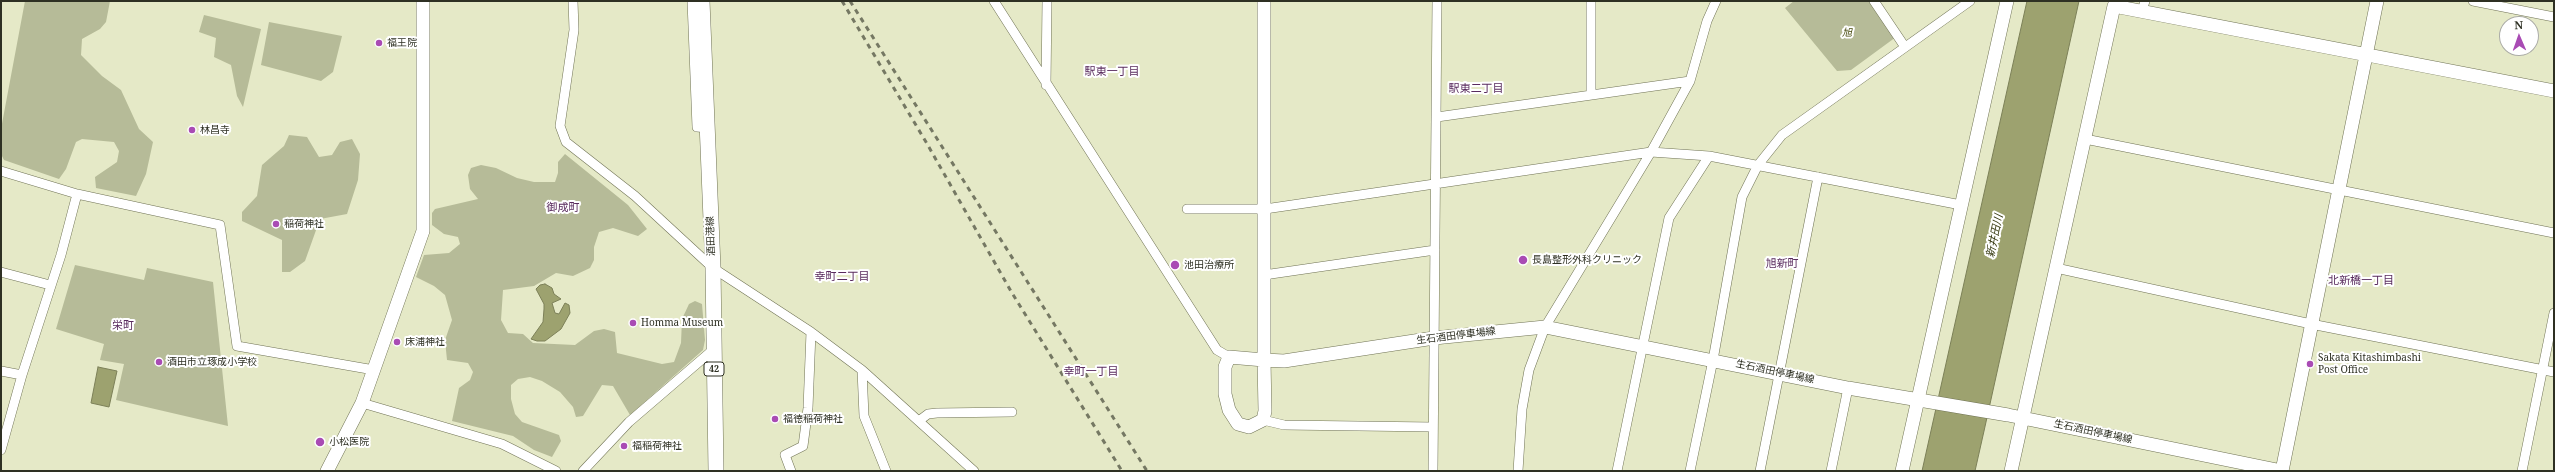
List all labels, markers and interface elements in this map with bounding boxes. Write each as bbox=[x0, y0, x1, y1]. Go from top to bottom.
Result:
north arrow bbox=[2499, 16, 2539, 56]
text: N bbox=[2514, 17, 2523, 32]
park label: 旭 bbox=[1842, 27, 1852, 39]
place label: 福王院 bbox=[387, 37, 417, 49]
marker: 福王院 bbox=[374, 38, 384, 48]
district label: 駅東一丁目 bbox=[1085, 65, 1139, 79]
district label: 駅東二丁目 bbox=[1449, 82, 1503, 96]
place label: 林昌寺 bbox=[200, 124, 230, 136]
marker: 林昌寺 bbox=[187, 125, 197, 135]
district label: 御成町 bbox=[547, 201, 579, 215]
water label: 新井田川 bbox=[1984, 213, 2006, 259]
street label: 酒田港線 bbox=[704, 216, 718, 256]
place label: 稲荷神社 bbox=[284, 218, 324, 230]
marker: 稲荷神社 bbox=[271, 219, 281, 229]
marker: 長島整形外科クリニック bbox=[1517, 254, 1529, 266]
place label: 長島整形外科クリニック bbox=[1532, 254, 1642, 266]
district label: 旭新町 bbox=[1766, 257, 1798, 271]
marker: 池田治療所 bbox=[1169, 259, 1181, 271]
place label: 池田治療所 bbox=[1184, 259, 1234, 271]
district label: 幸町二丁目 bbox=[815, 270, 869, 284]
district label: 北新橋一丁目 bbox=[2328, 274, 2394, 288]
place label: Homma Museum bbox=[641, 317, 723, 329]
marker: Homma Museum bbox=[628, 318, 638, 328]
district label: 栄町 bbox=[112, 319, 134, 333]
street label: 生石酒田停車場線 bbox=[1416, 325, 1496, 347]
place label: 床浦神社 bbox=[405, 336, 445, 348]
marker: 床浦神社 bbox=[392, 337, 402, 347]
place label: Sakata Kitashimbashi Post Office bbox=[2318, 352, 2421, 376]
place label: 酒田市立琢成小学校 bbox=[167, 356, 257, 368]
marker: 酒田市立琢成小学校 bbox=[154, 357, 164, 367]
street label: 生石酒田停車場線 bbox=[1735, 358, 1815, 386]
marker: Sakata Kitashimbashi Post Office bbox=[2305, 359, 2315, 369]
road number: 42 bbox=[704, 362, 724, 376]
district label: 幸町一丁目 bbox=[1064, 365, 1118, 379]
place label: 福徳稲荷神社 bbox=[783, 413, 843, 425]
marker: 福徳稲荷神社 bbox=[770, 414, 780, 424]
street label: 生石酒田停車場線 bbox=[2053, 418, 2133, 446]
marker: 小松医院 bbox=[314, 436, 326, 448]
place label: 小松医院 bbox=[329, 436, 369, 448]
place label: 福稲荷神社 bbox=[632, 440, 682, 452]
marker: 福稲荷神社 bbox=[619, 441, 629, 451]

